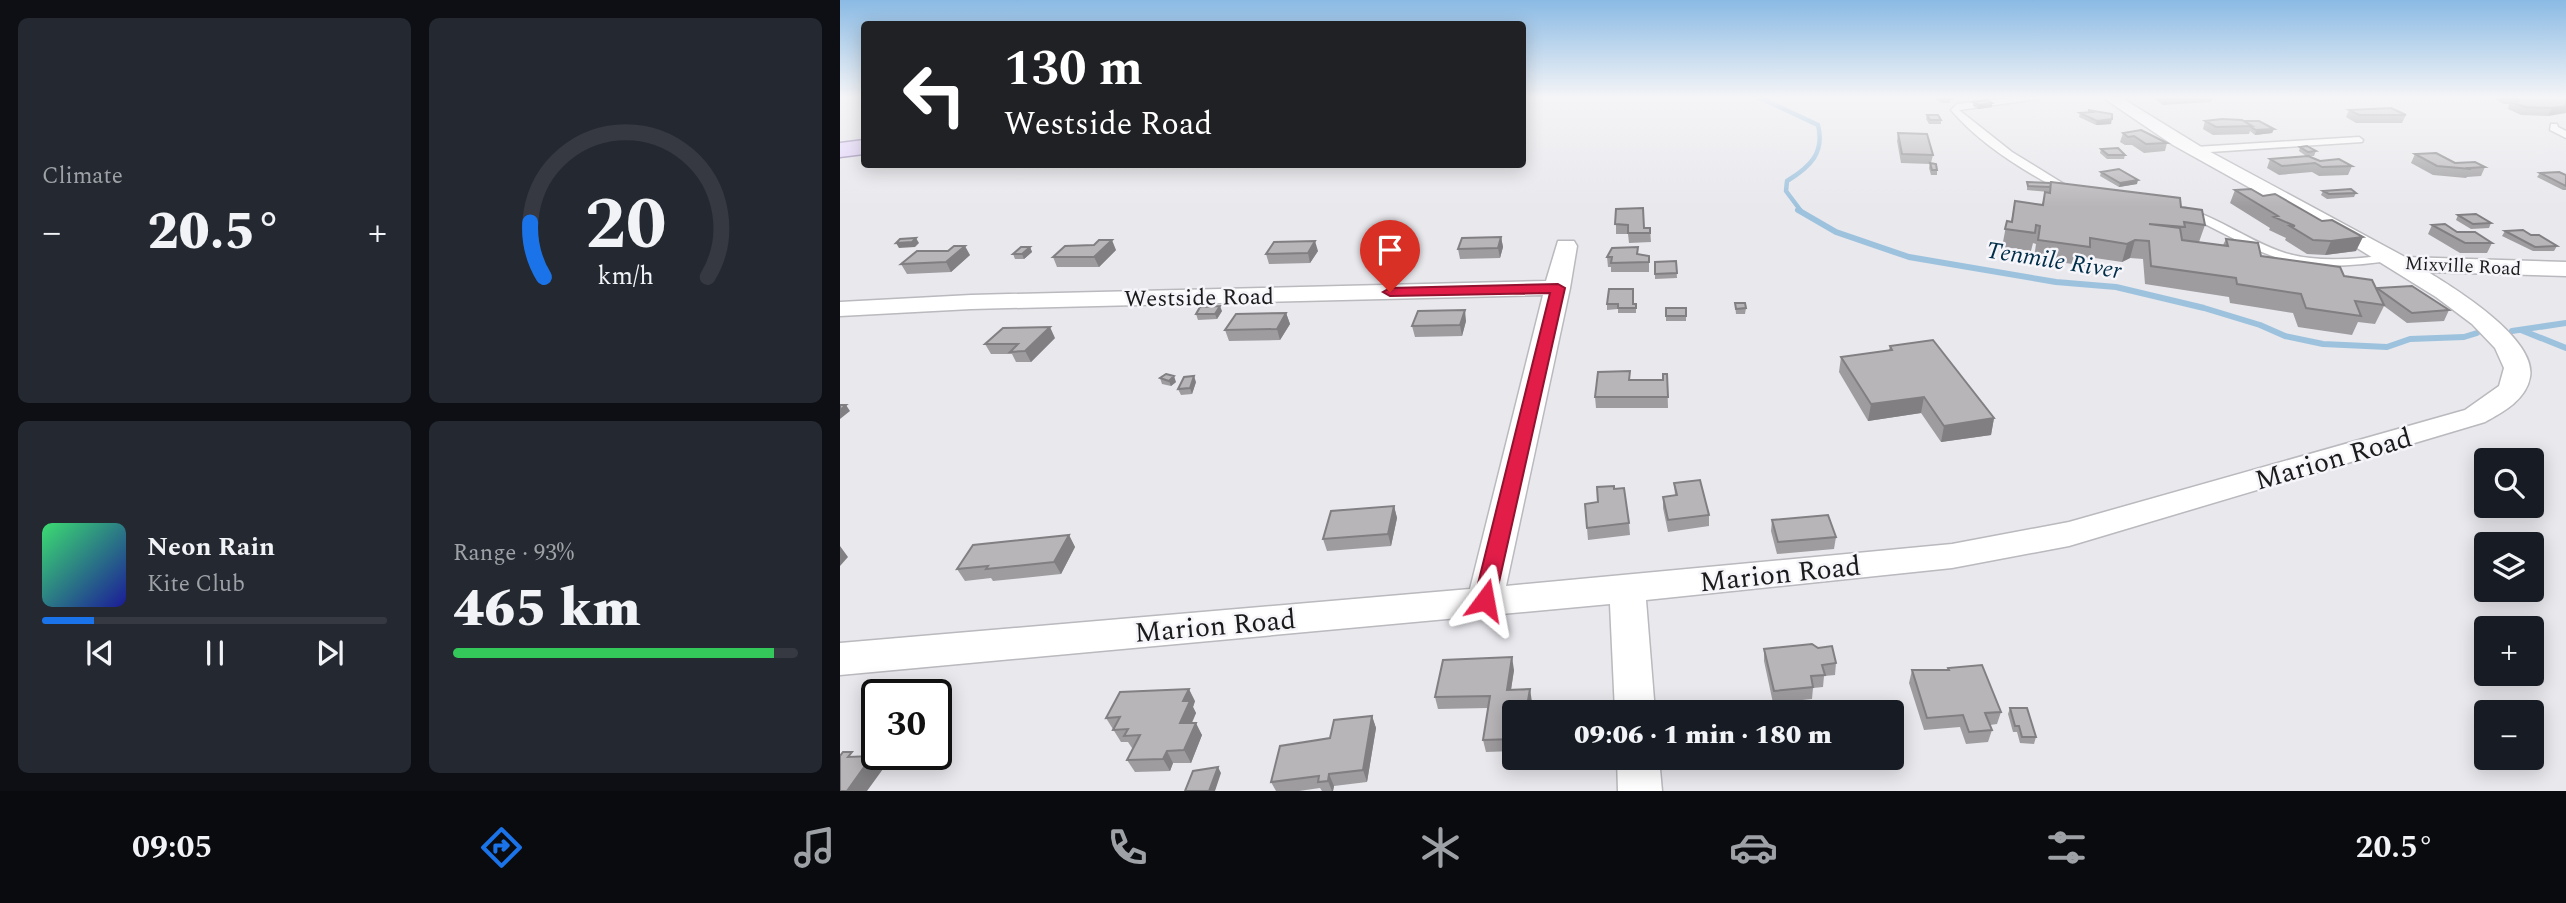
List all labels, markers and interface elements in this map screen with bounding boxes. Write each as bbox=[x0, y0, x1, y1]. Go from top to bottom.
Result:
text: 130 m bbox=[1004, 32, 1143, 107]
icon: left bbox=[889, 49, 980, 140]
text: Westside Road bbox=[1004, 100, 1212, 149]
text: Climate bbox=[42, 159, 123, 194]
text: 20 bbox=[585, 170, 666, 281]
text: 20.5° bbox=[147, 193, 282, 272]
text: − bbox=[42, 204, 61, 262]
text: + bbox=[368, 204, 387, 262]
pin bbox=[1360, 220, 1420, 292]
icon: arrive bbox=[1371, 231, 1409, 269]
water label: Tenmile River bbox=[1984, 233, 2125, 290]
street label: Mixville Road bbox=[2404, 249, 2522, 284]
text: km/h bbox=[597, 257, 654, 295]
street label: Westside Road bbox=[1124, 280, 1274, 317]
street label: Marion Road bbox=[2250, 416, 2417, 502]
map controls bbox=[2474, 448, 2544, 770]
button: search bbox=[2474, 448, 2544, 518]
text: Neon Rain bbox=[147, 527, 275, 567]
button: layers bbox=[2474, 532, 2544, 602]
text: Range · 93% bbox=[453, 536, 574, 571]
street label: Marion Road bbox=[1697, 545, 1863, 604]
position arrow bbox=[1448, 563, 1522, 637]
text: Kite Club bbox=[147, 567, 245, 602]
text: 465 km bbox=[453, 570, 641, 649]
street label: Marion Road bbox=[1133, 598, 1298, 655]
button: + bbox=[2474, 616, 2544, 686]
icon: previous bbox=[81, 634, 119, 672]
icon: pause bbox=[196, 634, 234, 672]
icon: next bbox=[311, 634, 349, 672]
speed limit sign: 30 bbox=[861, 679, 952, 770]
button: − bbox=[2474, 700, 2544, 770]
text: 09:06 · 1 min · 180 m bbox=[1574, 715, 1832, 755]
text: 09:05 bbox=[132, 823, 212, 872]
icon: directions bbox=[477, 823, 526, 872]
icon: music bbox=[790, 823, 839, 872]
icon: phone bbox=[1103, 823, 1152, 872]
icon: climate bbox=[1416, 823, 1465, 872]
icon: car bbox=[1729, 823, 1778, 872]
icon: filters bbox=[2042, 823, 2091, 872]
text: 20.5° bbox=[2355, 823, 2434, 872]

